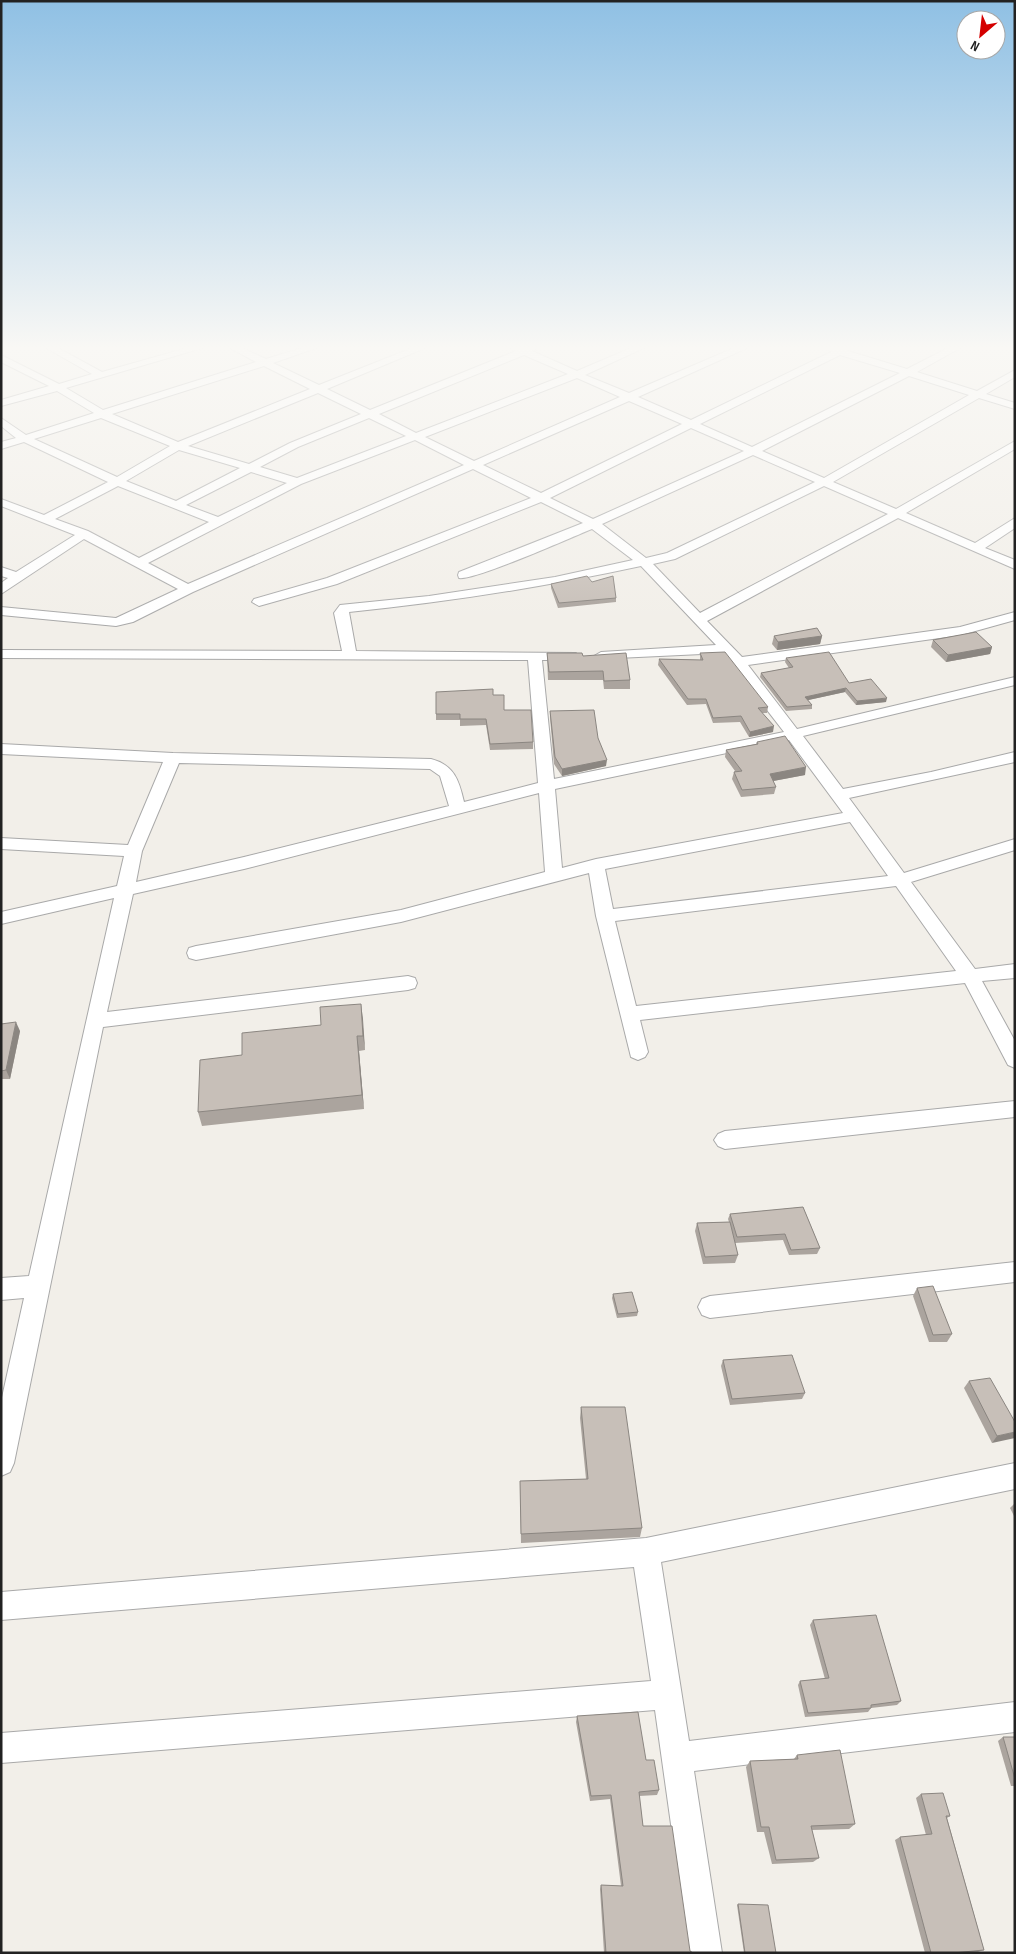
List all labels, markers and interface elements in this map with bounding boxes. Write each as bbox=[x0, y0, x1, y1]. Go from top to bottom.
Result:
north arrow bbox=[956, 10, 1006, 60]
text: N bbox=[968, 37, 982, 55]

